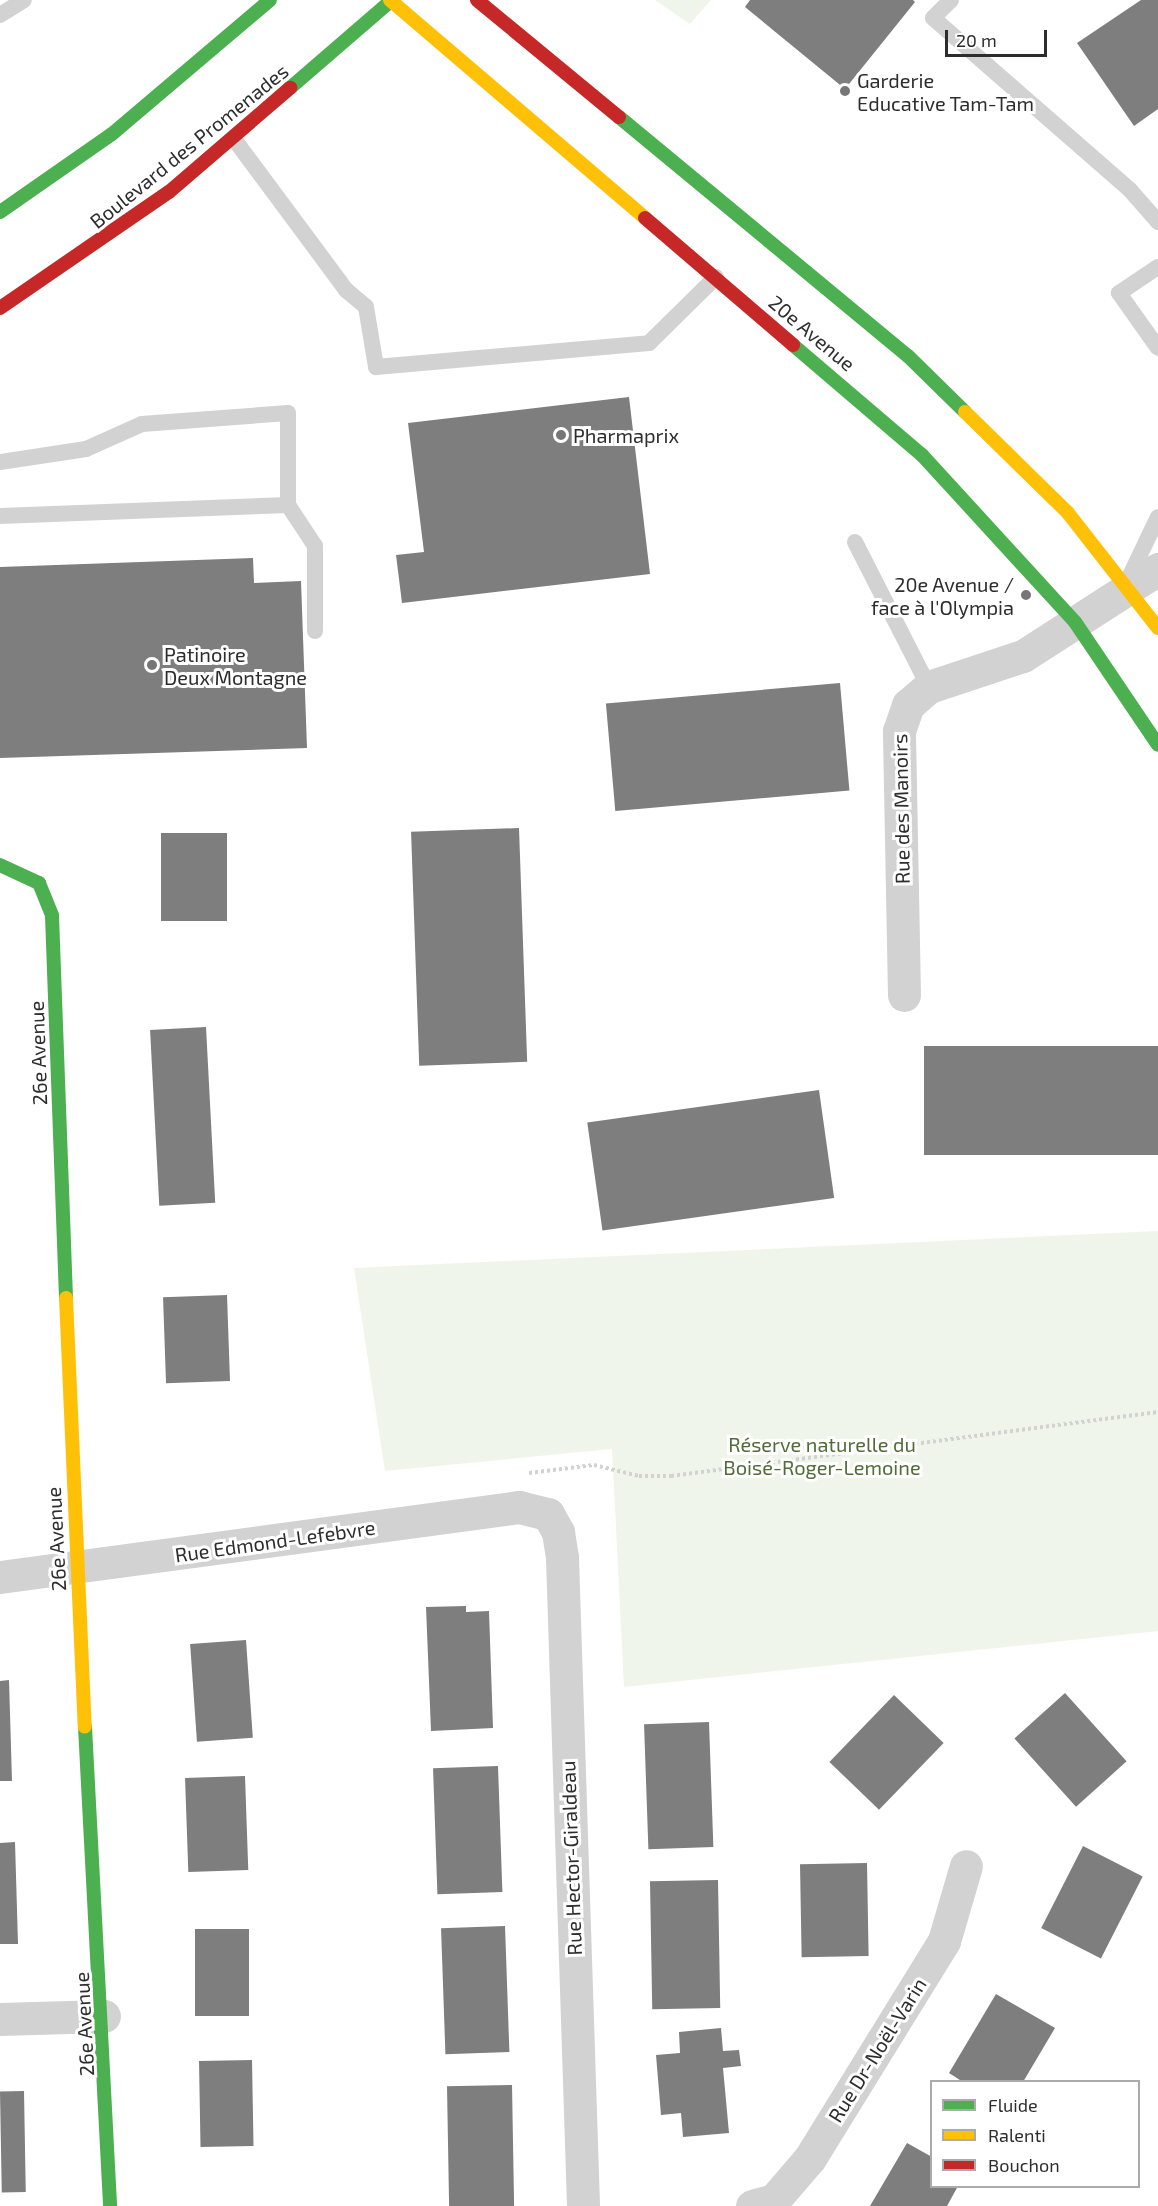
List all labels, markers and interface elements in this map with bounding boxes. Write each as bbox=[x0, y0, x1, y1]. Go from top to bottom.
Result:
scale bar bbox=[948, 18, 1050, 56]
text: 20 m bbox=[956, 29, 997, 51]
street label: Boulevard des Promenades bbox=[85, 59, 293, 233]
place label: Garderie Educative Tam-Tam bbox=[857, 68, 1034, 115]
marker: Garderie Educative Tam-Tam bbox=[838, 84, 852, 98]
street label: 20e Avenue bbox=[764, 290, 860, 376]
place label: Pharmaprix bbox=[573, 423, 679, 447]
marker: Pharmaprix bbox=[554, 428, 568, 442]
place label: 20e Avenue / face à l'Olympia bbox=[871, 572, 1014, 619]
marker: 20e Avenue / face à l'Olympia bbox=[1019, 588, 1033, 602]
place label: Patinoire Deux Montagne bbox=[164, 642, 307, 689]
marker: Patinoire Deux Montagne bbox=[145, 658, 159, 672]
street label: Rue des Manoirs bbox=[888, 734, 914, 884]
street label: 26e Avenue bbox=[24, 1000, 52, 1106]
park label: Réserve naturelle du Boisé-Roger-Lemoine bbox=[723, 1432, 921, 1479]
street label: 26e Avenue bbox=[41, 1486, 71, 1592]
street label: Rue Edmond-Lefebvre bbox=[173, 1515, 377, 1567]
street label: Rue Hector-Giraldeau bbox=[556, 1760, 586, 1956]
street label: 26e Avenue bbox=[69, 1971, 99, 2077]
street label: Rue Dr-Noël-Varin bbox=[823, 1973, 931, 2127]
legend bbox=[930, 2080, 1140, 2188]
text: Fluide bbox=[988, 2094, 1038, 2116]
text: Ralenti bbox=[988, 2124, 1046, 2146]
text: Bouchon bbox=[988, 2154, 1060, 2176]

